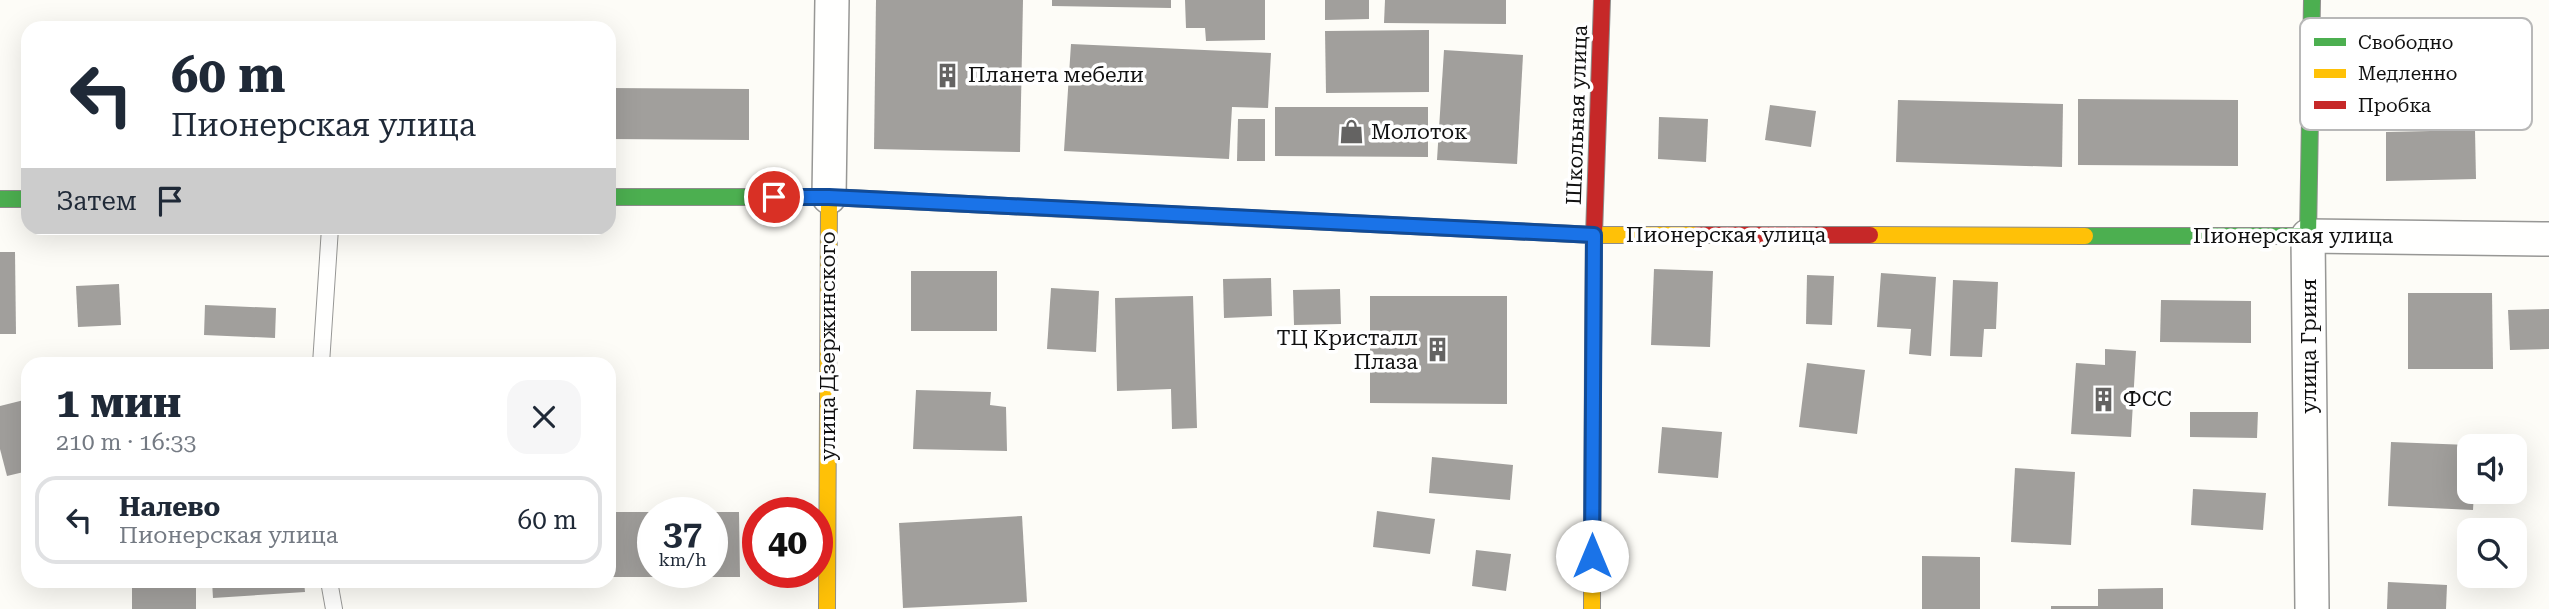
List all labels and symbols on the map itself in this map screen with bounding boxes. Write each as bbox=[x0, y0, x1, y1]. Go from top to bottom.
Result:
legend bbox=[2300, 18, 2532, 130]
street label: Школьная улица bbox=[1562, 24, 1592, 206]
text: Свободно bbox=[2358, 31, 2453, 54]
building icon: Планета мебели bbox=[934, 61, 962, 89]
text: Медленно bbox=[2358, 62, 2457, 85]
place label: Планета мебели bbox=[968, 63, 1144, 87]
text: Пробка bbox=[2358, 94, 2432, 117]
shop icon: Молоток bbox=[1337, 118, 1365, 146]
place label: Молоток bbox=[1371, 120, 1468, 144]
pin bbox=[744, 167, 804, 227]
street label: Пионерская улица bbox=[1626, 223, 1827, 247]
street label: Пионерская улица bbox=[2193, 224, 2394, 248]
street label: улица Дзержинского bbox=[816, 231, 840, 461]
street label: улица Гриня bbox=[2297, 279, 2321, 414]
place label: ТЦ Кристалл Плаза bbox=[1276, 326, 1419, 374]
building icon: ТЦ Кристалл Плаза bbox=[1424, 336, 1452, 364]
building icon: ФСС bbox=[2089, 385, 2117, 413]
place label: ФСС bbox=[2123, 387, 2172, 411]
speed limit sign: 40 bbox=[742, 497, 833, 588]
position arrow bbox=[1555, 519, 1629, 593]

